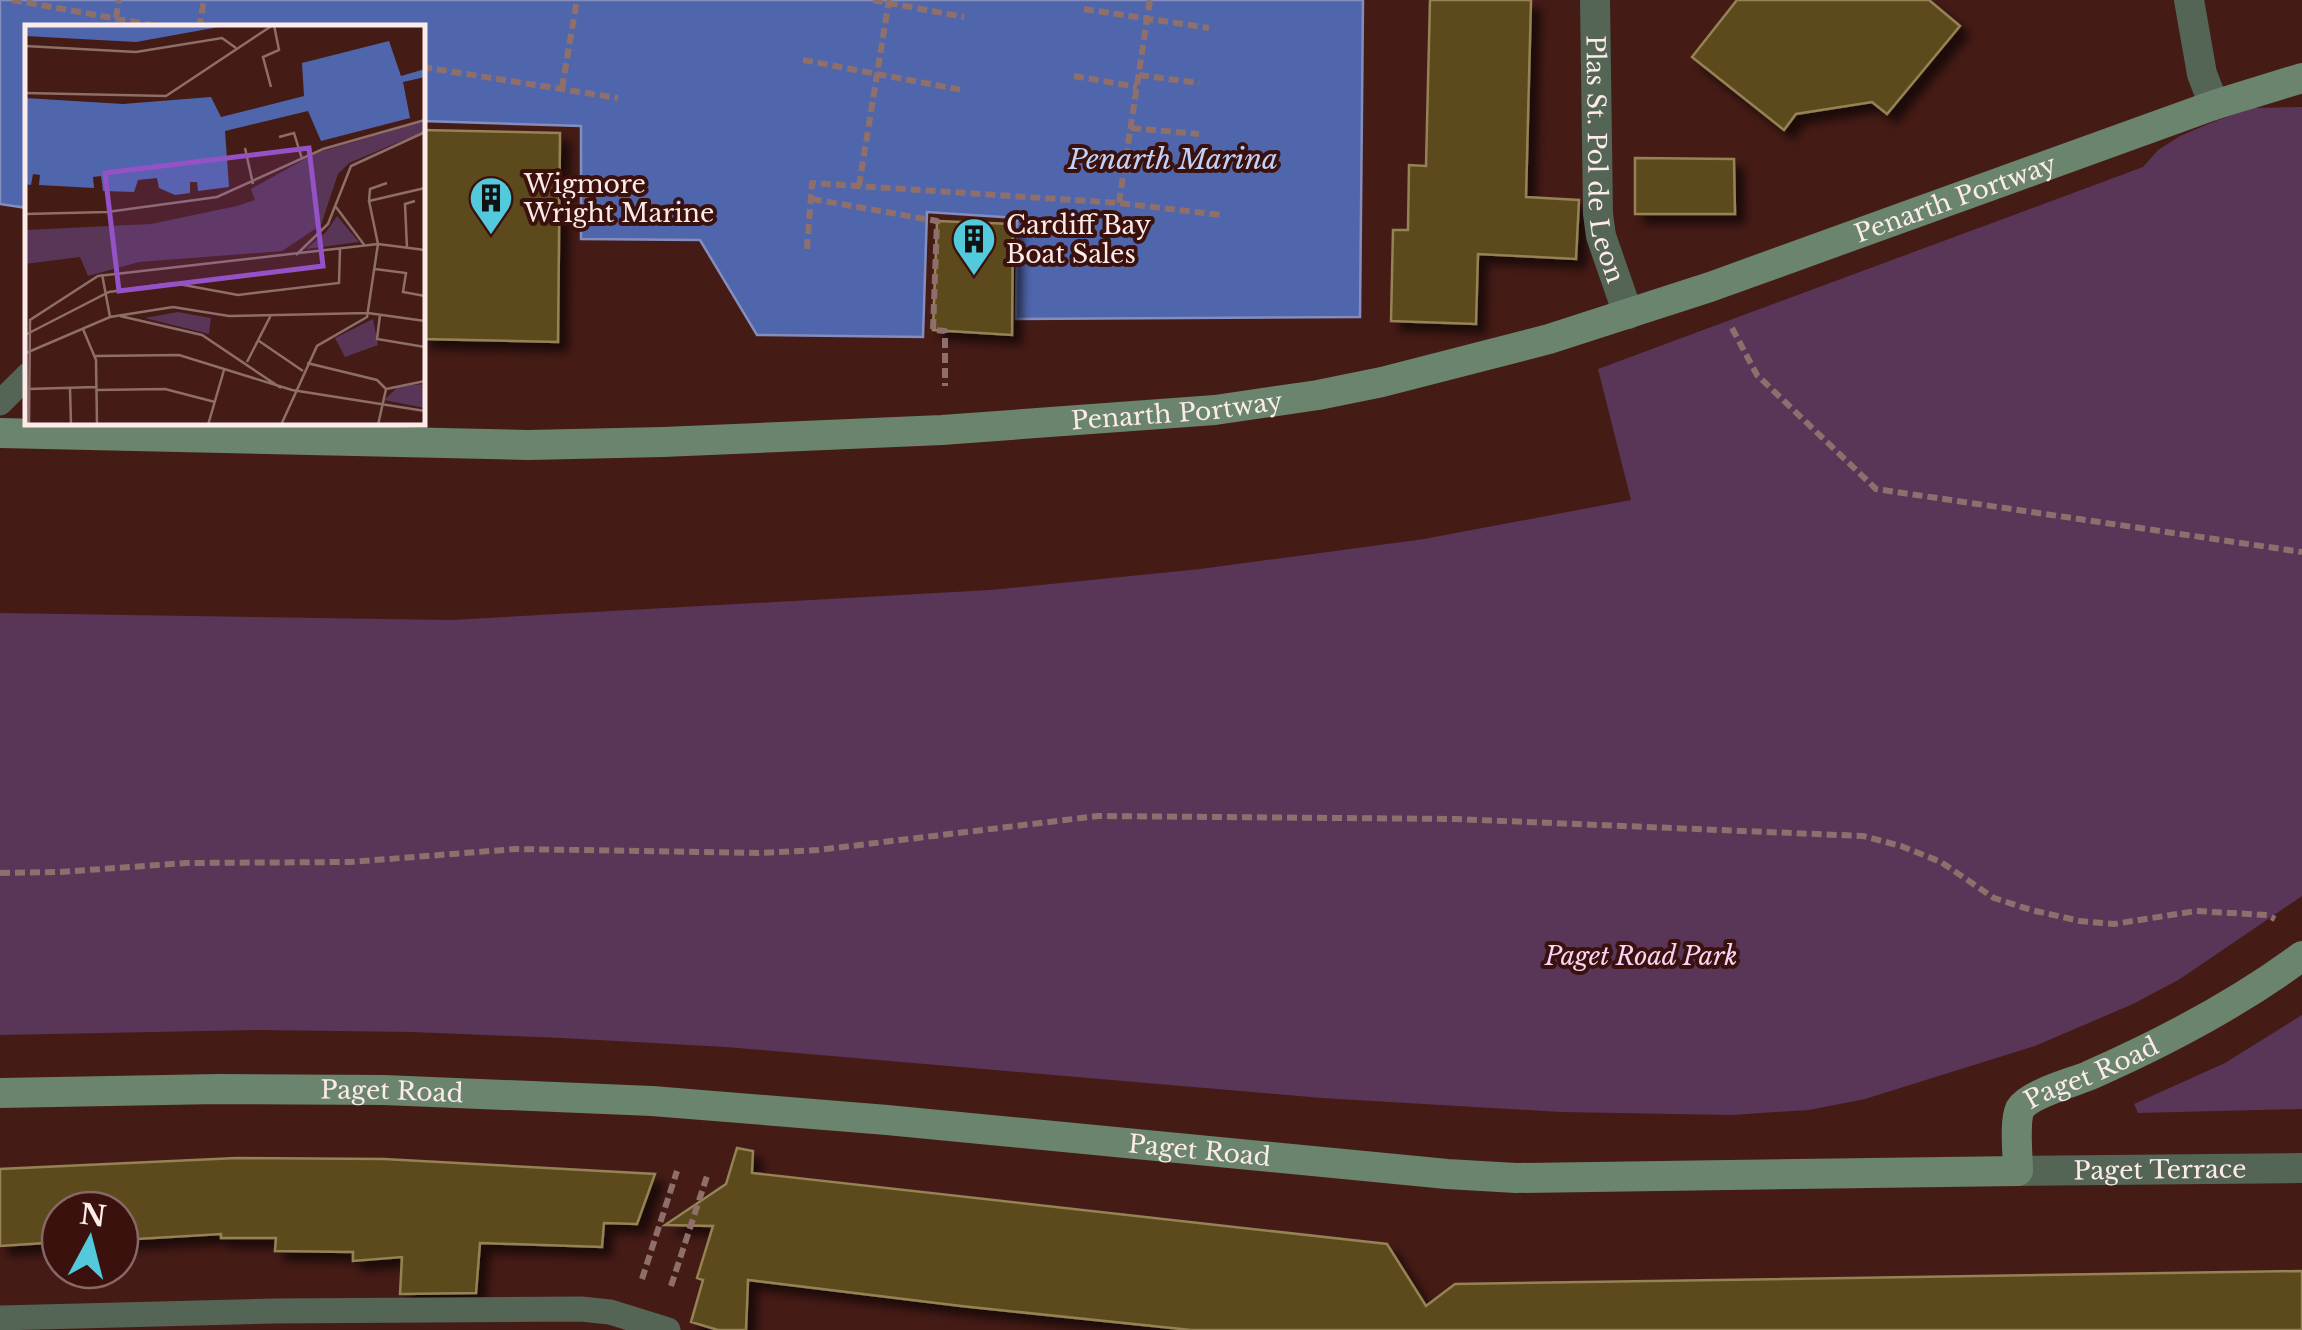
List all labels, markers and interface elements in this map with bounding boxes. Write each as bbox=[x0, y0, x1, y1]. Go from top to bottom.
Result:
inset map bbox=[25, 25, 425, 425]
street label: Plas St. Pol de Leon bbox=[1579, 35, 1631, 287]
water label: Penarth Marina bbox=[1067, 142, 1278, 177]
street label: Penarth Portway bbox=[1850, 148, 2061, 250]
place label: Wigmore Wright Marine bbox=[523, 169, 714, 229]
building icon: Wigmore Wright Marine bbox=[468, 175, 514, 236]
place label: Cardiff Bay Boat Sales bbox=[1006, 210, 1151, 270]
building icon: Cardiff Bay Boat Sales bbox=[951, 216, 997, 277]
street label: Penarth Portway bbox=[1070, 385, 1285, 436]
park label: Paget Road Park bbox=[1544, 941, 1737, 972]
street label: Paget Road bbox=[2019, 1030, 2164, 1116]
street label: Paget Road bbox=[320, 1075, 464, 1109]
street label: Paget Road bbox=[1127, 1128, 1272, 1173]
street label: Paget Terrace bbox=[2073, 1154, 2247, 1186]
north arrow bbox=[40, 1190, 140, 1290]
text: N bbox=[78, 1197, 108, 1235]

